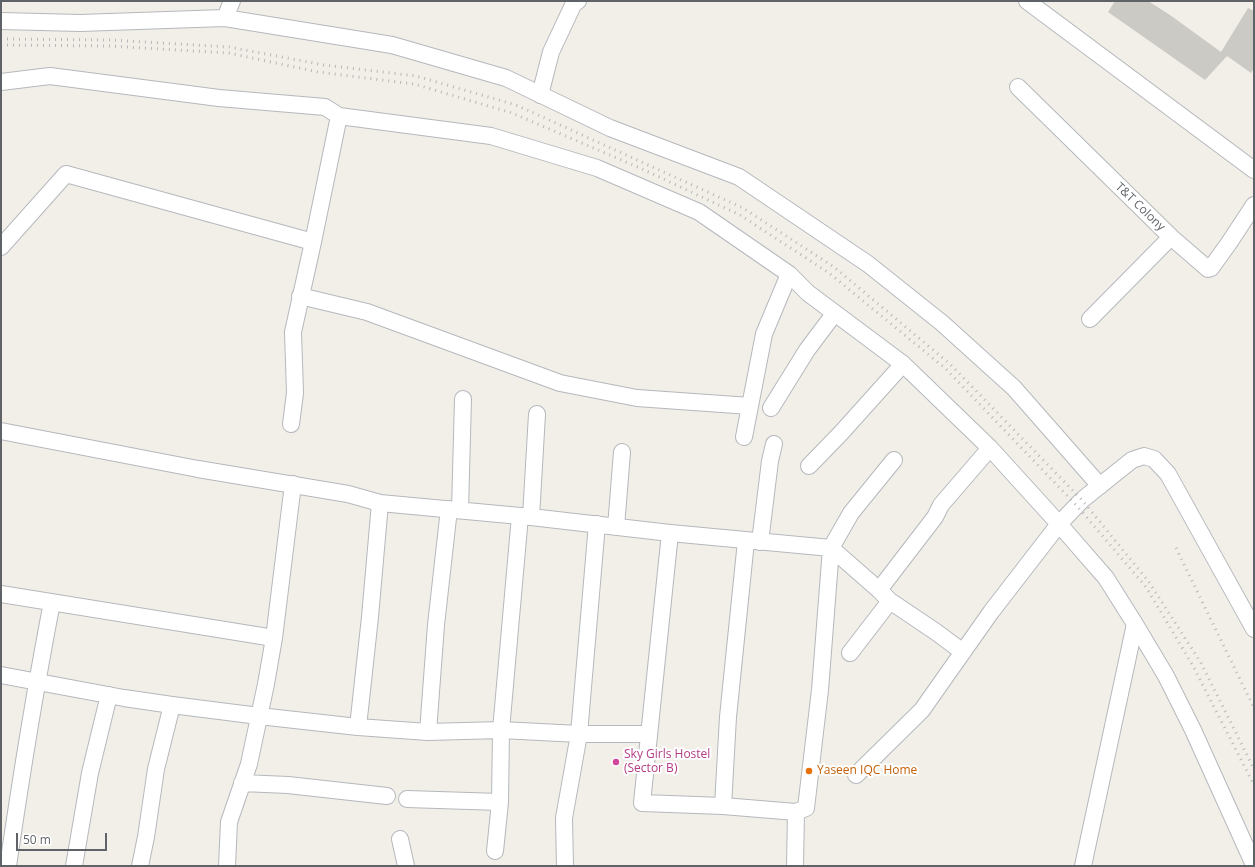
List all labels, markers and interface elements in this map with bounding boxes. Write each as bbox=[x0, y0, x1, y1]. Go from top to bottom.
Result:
street label: T&T Colony bbox=[1112, 180, 1168, 234]
place label: Sky Girls Hostel (Sector B) bbox=[624, 748, 710, 776]
marker: Sky Girls Hostel (Sector B) bbox=[611, 757, 621, 767]
place label: Yaseen IQC Home bbox=[817, 764, 917, 778]
marker: Yaseen IQC Home bbox=[804, 766, 814, 776]
scale bar bbox=[18, 825, 109, 851]
text: 50 m bbox=[23, 831, 51, 848]

